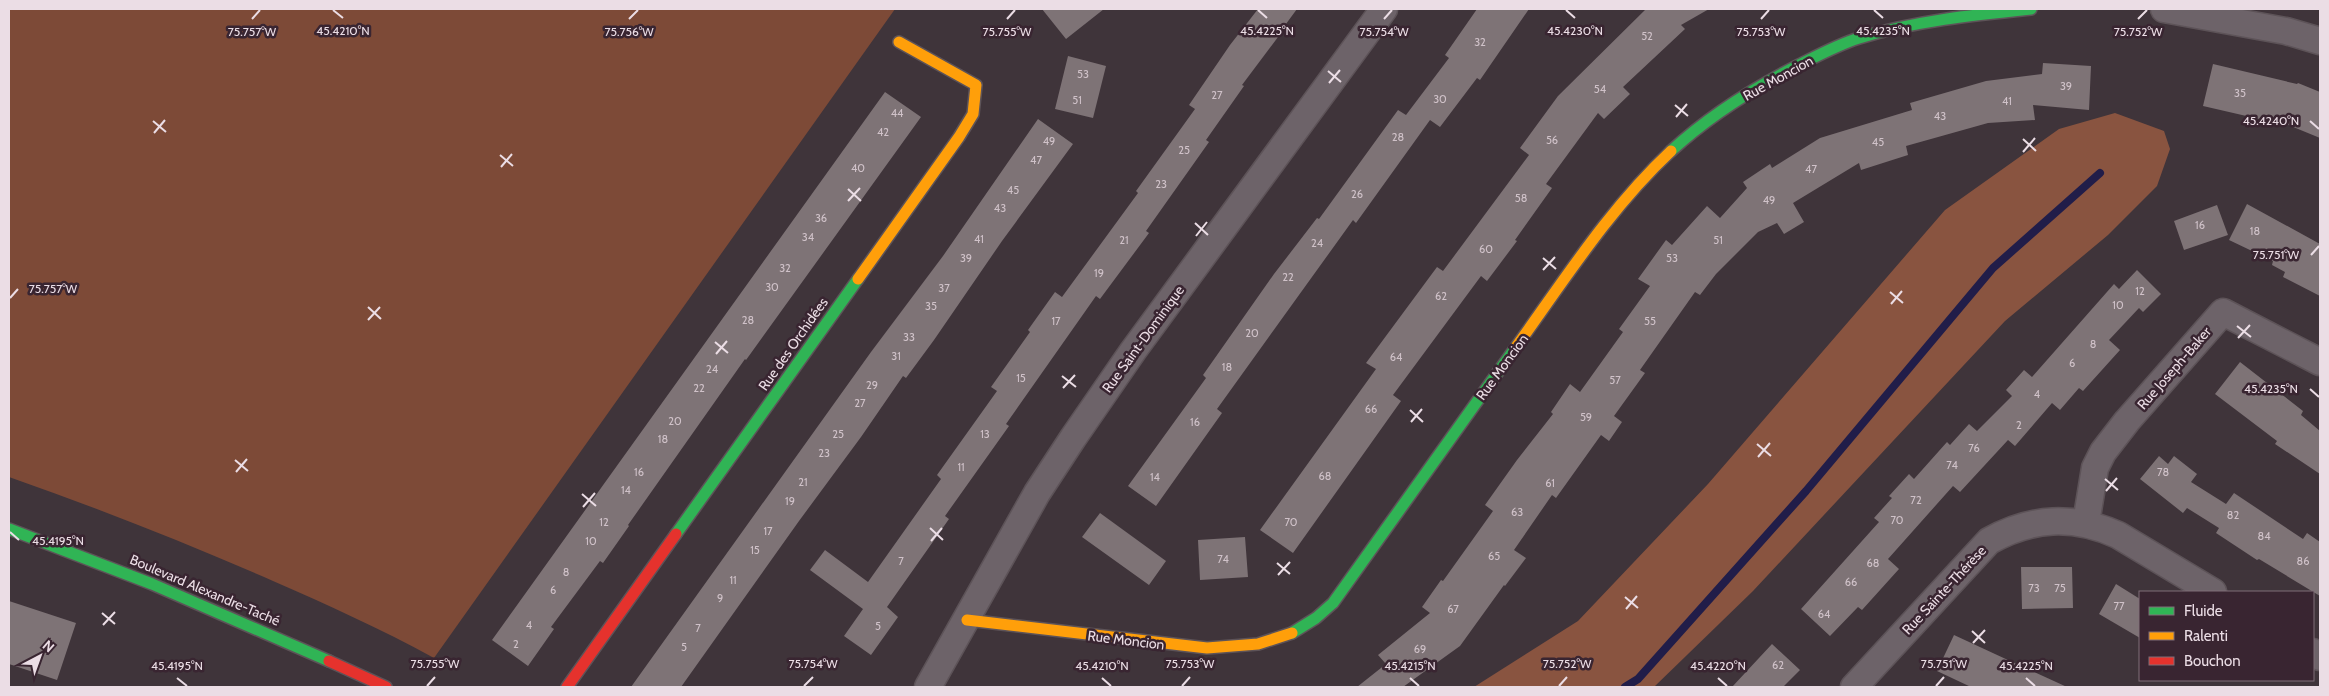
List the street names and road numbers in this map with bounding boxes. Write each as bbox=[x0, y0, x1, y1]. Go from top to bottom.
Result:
street label: Rue Moncion bbox=[1740, 51, 1816, 105]
street label: Rue Saint-Dominique bbox=[1098, 282, 1188, 396]
street label: Rue des Orchidées bbox=[754, 294, 832, 394]
street label: Rue Joseph-Baker bbox=[2133, 322, 2215, 413]
street label: Rue Moncion bbox=[1472, 330, 1532, 404]
street label: Rue Sainte-Thérèse bbox=[1898, 542, 1990, 638]
street label: Boulevard Alexandre-Taché bbox=[127, 550, 283, 630]
street label: Rue Moncion bbox=[1086, 626, 1166, 654]

